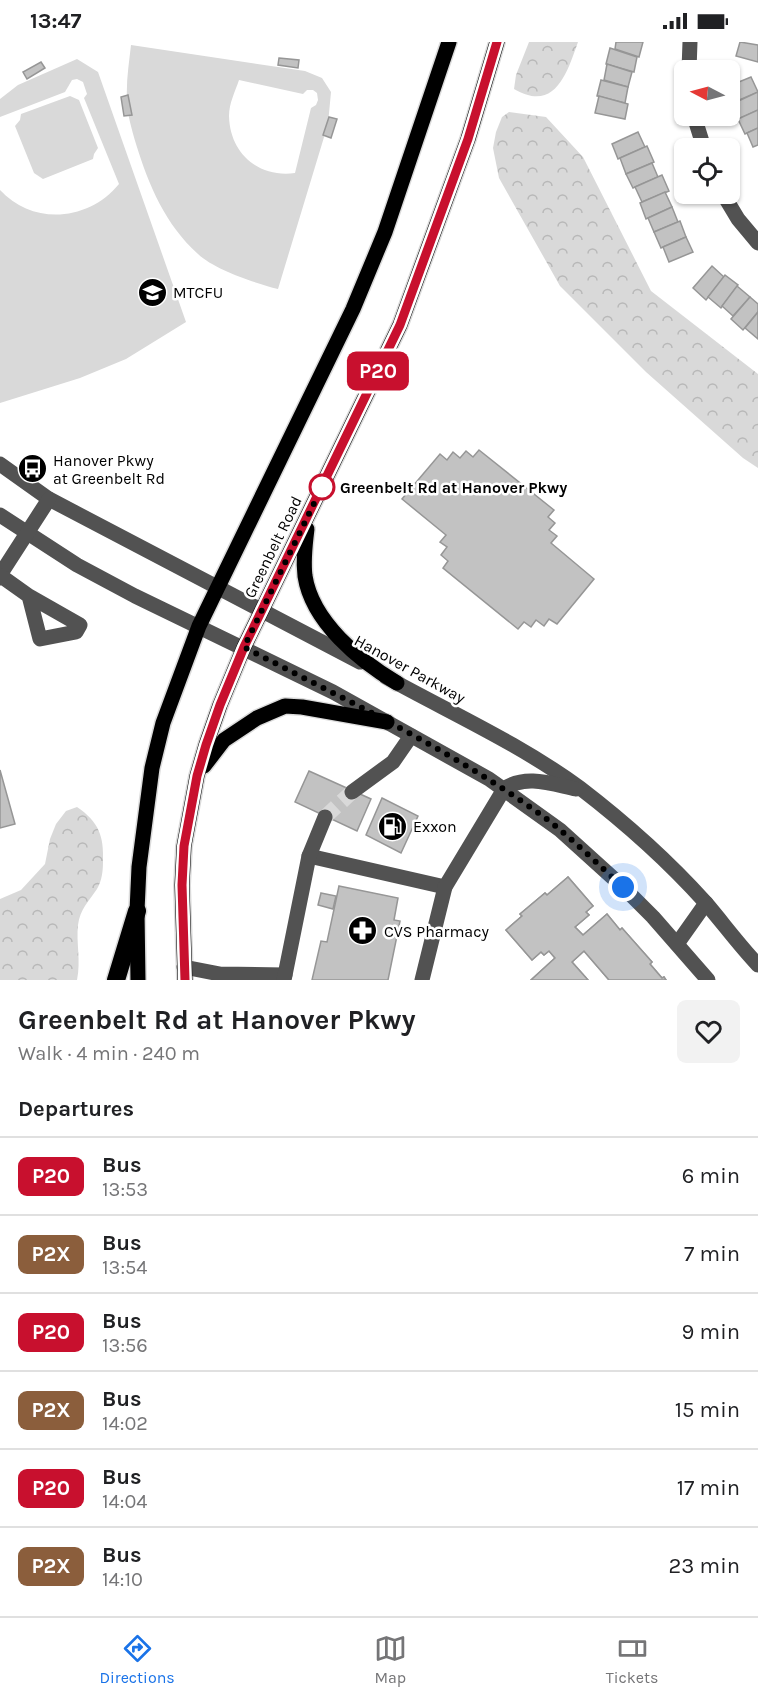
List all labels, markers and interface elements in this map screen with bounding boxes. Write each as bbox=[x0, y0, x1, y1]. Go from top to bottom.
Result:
text: 13:47 bbox=[30, 8, 82, 34]
north arrow bbox=[674, 60, 740, 126]
map controls bbox=[674, 60, 740, 204]
button: locate bbox=[674, 138, 740, 204]
school or university icon: MTCFU bbox=[136, 276, 168, 308]
place label: MTCFU bbox=[173, 283, 223, 302]
line badge: P20 bbox=[344, 352, 412, 390]
text: P20 bbox=[359, 359, 397, 383]
place label: Hanover Pkwy at Greenbelt Rd bbox=[53, 451, 165, 488]
bus stop icon: Hanover Pkwy at Greenbelt Rd bbox=[16, 453, 48, 485]
marker: Greenbelt Rd at Hanover Pkwy bbox=[309, 474, 335, 500]
place label: Greenbelt Rd at Hanover Pkwy bbox=[340, 478, 567, 497]
street label: Greenbelt Road bbox=[240, 493, 306, 601]
street label: Hanover Parkway bbox=[351, 631, 469, 708]
fuel station icon: Exxon bbox=[376, 810, 408, 842]
place label: Exxon bbox=[413, 817, 457, 836]
your location bbox=[608, 872, 638, 902]
pharmacy icon: CVS Pharmacy bbox=[347, 915, 379, 947]
place label: CVS Pharmacy bbox=[384, 922, 489, 941]
button: heart bbox=[677, 1000, 740, 1063]
text: Greenbelt Rd at Hanover Pkwy bbox=[18, 1003, 416, 1036]
text: Walk · 4 min · 240 m bbox=[18, 1042, 200, 1065]
text: Departures bbox=[18, 1096, 134, 1122]
text: Bus bbox=[102, 1152, 142, 1178]
text: 6 min bbox=[682, 1163, 740, 1189]
text: P20 bbox=[32, 1164, 70, 1188]
text: 13:53 bbox=[102, 1178, 148, 1201]
text: Bus bbox=[102, 1230, 142, 1256]
text: 7 min bbox=[684, 1241, 740, 1267]
text: P2X bbox=[31, 1242, 71, 1266]
text: 13:54 bbox=[102, 1256, 148, 1279]
text: Bus bbox=[102, 1308, 142, 1334]
text: 9 min bbox=[682, 1319, 740, 1345]
text: P20 bbox=[32, 1320, 70, 1344]
text: 13:56 bbox=[102, 1334, 148, 1357]
text: Bus bbox=[102, 1386, 142, 1412]
text: 15 min bbox=[675, 1397, 740, 1423]
text: P2X bbox=[31, 1398, 71, 1422]
text: 14:02 bbox=[102, 1412, 148, 1435]
text: Bus bbox=[102, 1464, 142, 1490]
text: 17 min bbox=[677, 1475, 740, 1501]
text: P20 bbox=[32, 1476, 70, 1500]
text: 14:04 bbox=[102, 1490, 147, 1513]
text: Bus bbox=[102, 1542, 142, 1568]
text: 23 min bbox=[669, 1553, 740, 1579]
text: P2X bbox=[31, 1554, 71, 1578]
text: 14:10 bbox=[102, 1568, 143, 1591]
tab: Directions bbox=[100, 1632, 175, 1687]
tab: Map bbox=[374, 1632, 407, 1687]
tab: Tickets bbox=[606, 1632, 658, 1687]

